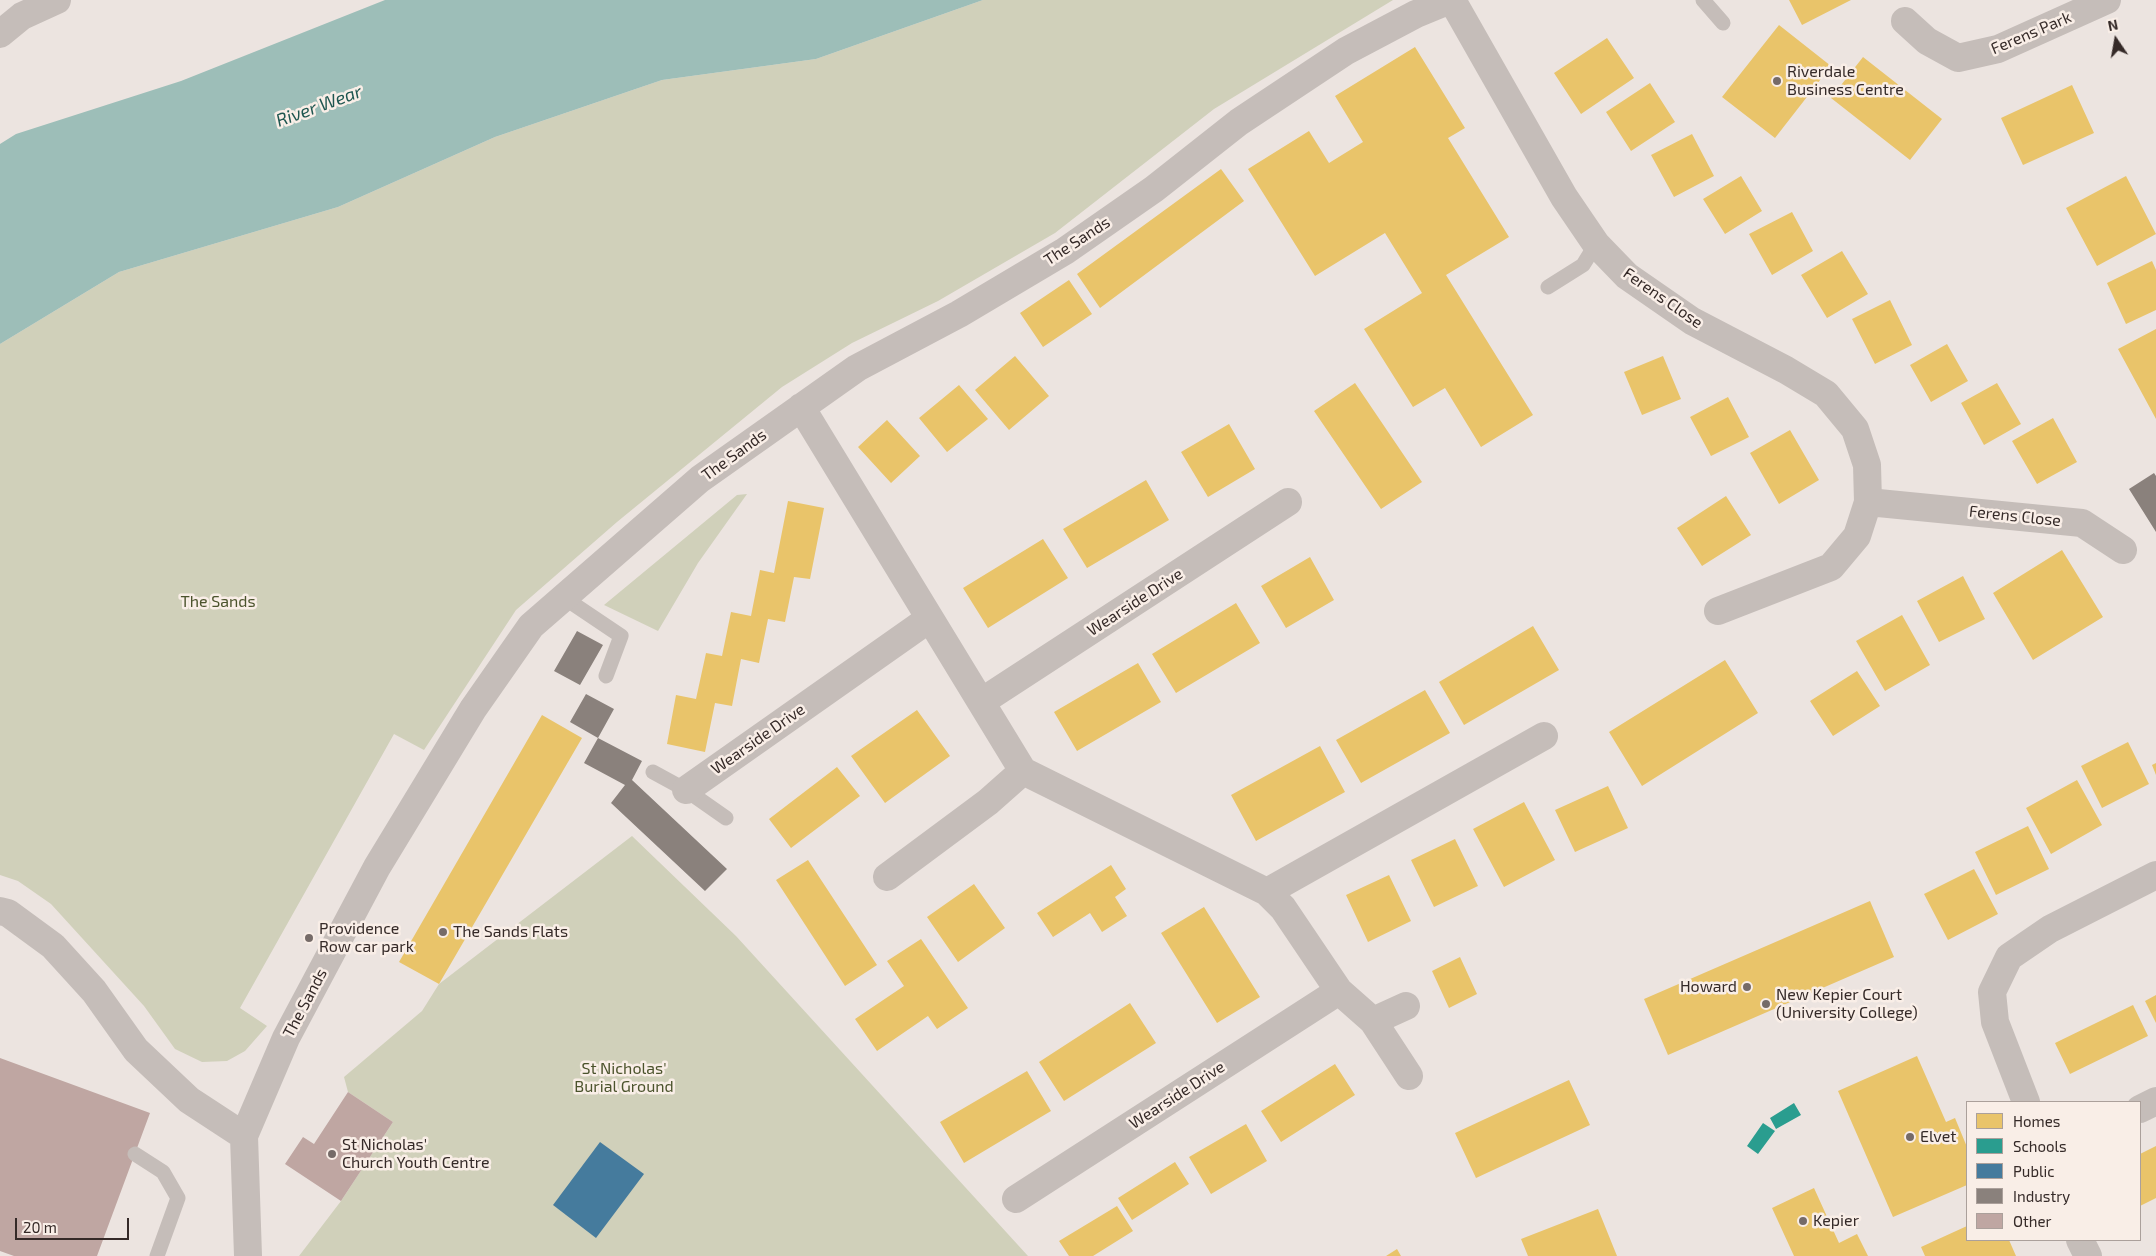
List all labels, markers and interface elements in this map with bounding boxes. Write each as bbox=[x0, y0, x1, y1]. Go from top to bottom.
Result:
street label: Ferens Park bbox=[1988, 7, 2074, 59]
north arrow bbox=[2091, 15, 2141, 65]
text: N bbox=[2106, 15, 2119, 34]
place label: Riverdale Business Centre bbox=[1787, 62, 1904, 100]
marker: Riverdale Business Centre bbox=[1771, 75, 1783, 87]
water label: River Wear bbox=[273, 80, 365, 132]
street label: The Sands bbox=[1040, 212, 1114, 270]
street label: Ferens Close bbox=[1620, 264, 1706, 332]
street label: The Sands bbox=[698, 425, 770, 485]
street label: Ferens Close bbox=[1968, 502, 2062, 530]
street label: Wearside Drive bbox=[1084, 564, 1186, 640]
park label: The Sands bbox=[180, 592, 256, 612]
street label: Wearside Drive bbox=[707, 700, 809, 778]
place label: Providence Row car park bbox=[319, 919, 414, 957]
place label: The Sands Flats bbox=[453, 922, 568, 942]
marker: The Sands Flats bbox=[437, 926, 449, 938]
marker: Providence Row car park bbox=[303, 932, 315, 944]
street label: The Sands bbox=[279, 965, 331, 1041]
place label: Howard bbox=[1680, 977, 1737, 997]
marker: Howard bbox=[1741, 981, 1753, 993]
place label: New Kepier Court (University College) bbox=[1776, 985, 1918, 1023]
marker: New Kepier Court (University College) bbox=[1760, 998, 1772, 1010]
street label: Wearside Drive bbox=[1126, 1057, 1228, 1133]
park label: St Nicholas' Burial Ground bbox=[574, 1059, 674, 1097]
legend bbox=[1966, 1101, 2141, 1241]
text: Homes bbox=[2013, 1112, 2060, 1130]
place label: Elvet bbox=[1920, 1127, 1956, 1147]
marker: Elvet bbox=[1904, 1131, 1916, 1143]
place label: St Nicholas' Church Youth Centre bbox=[342, 1135, 490, 1173]
text: Schools bbox=[2013, 1137, 2067, 1155]
marker: St Nicholas' Church Youth Centre bbox=[326, 1148, 338, 1160]
text: Public bbox=[2013, 1162, 2054, 1180]
text: Industry bbox=[2013, 1187, 2070, 1205]
scale bar bbox=[18, 1208, 131, 1240]
place label: Kepier bbox=[1813, 1211, 1859, 1231]
text: Other bbox=[2013, 1212, 2052, 1230]
marker: Kepier bbox=[1797, 1215, 1809, 1227]
text: 20 m bbox=[23, 1218, 57, 1236]

